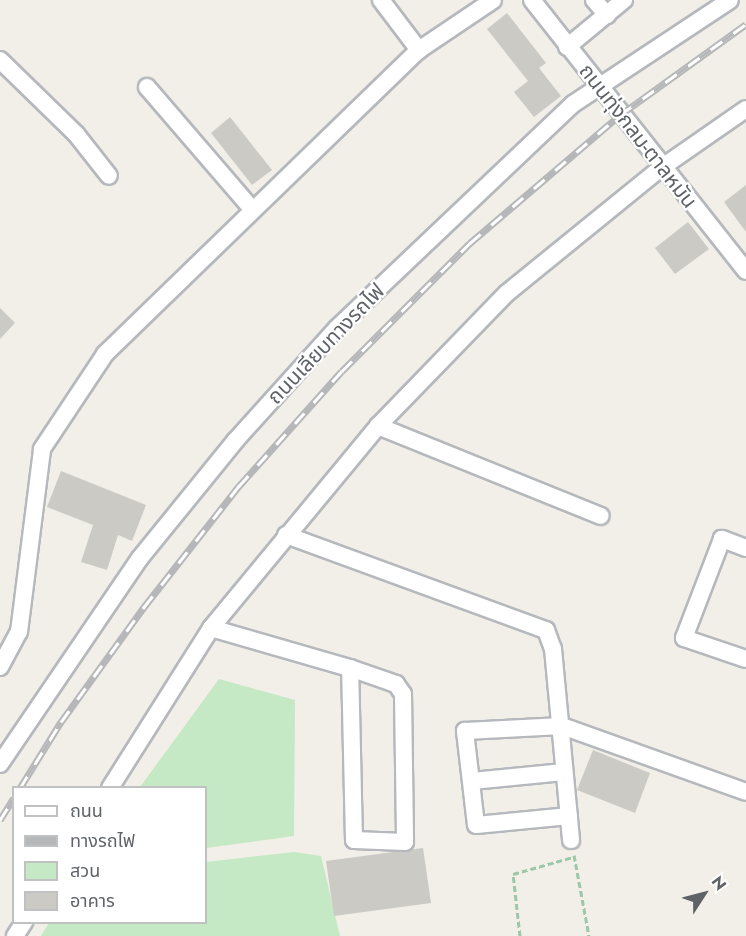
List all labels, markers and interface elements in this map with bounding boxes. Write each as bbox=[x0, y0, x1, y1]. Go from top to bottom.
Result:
street label: ถนนทุ่งกลม-ตาลหมัน bbox=[574, 59, 702, 213]
street label: ถนนเลียบทางรถไฟ bbox=[262, 279, 390, 409]
legend bbox=[12, 786, 207, 924]
text: ถนน bbox=[70, 798, 103, 824]
text: ทางรถไฟ bbox=[70, 828, 135, 854]
text: สวน bbox=[70, 858, 100, 884]
north arrow bbox=[674, 864, 734, 924]
text: N bbox=[706, 871, 732, 895]
text: อาคาร bbox=[70, 888, 115, 914]

